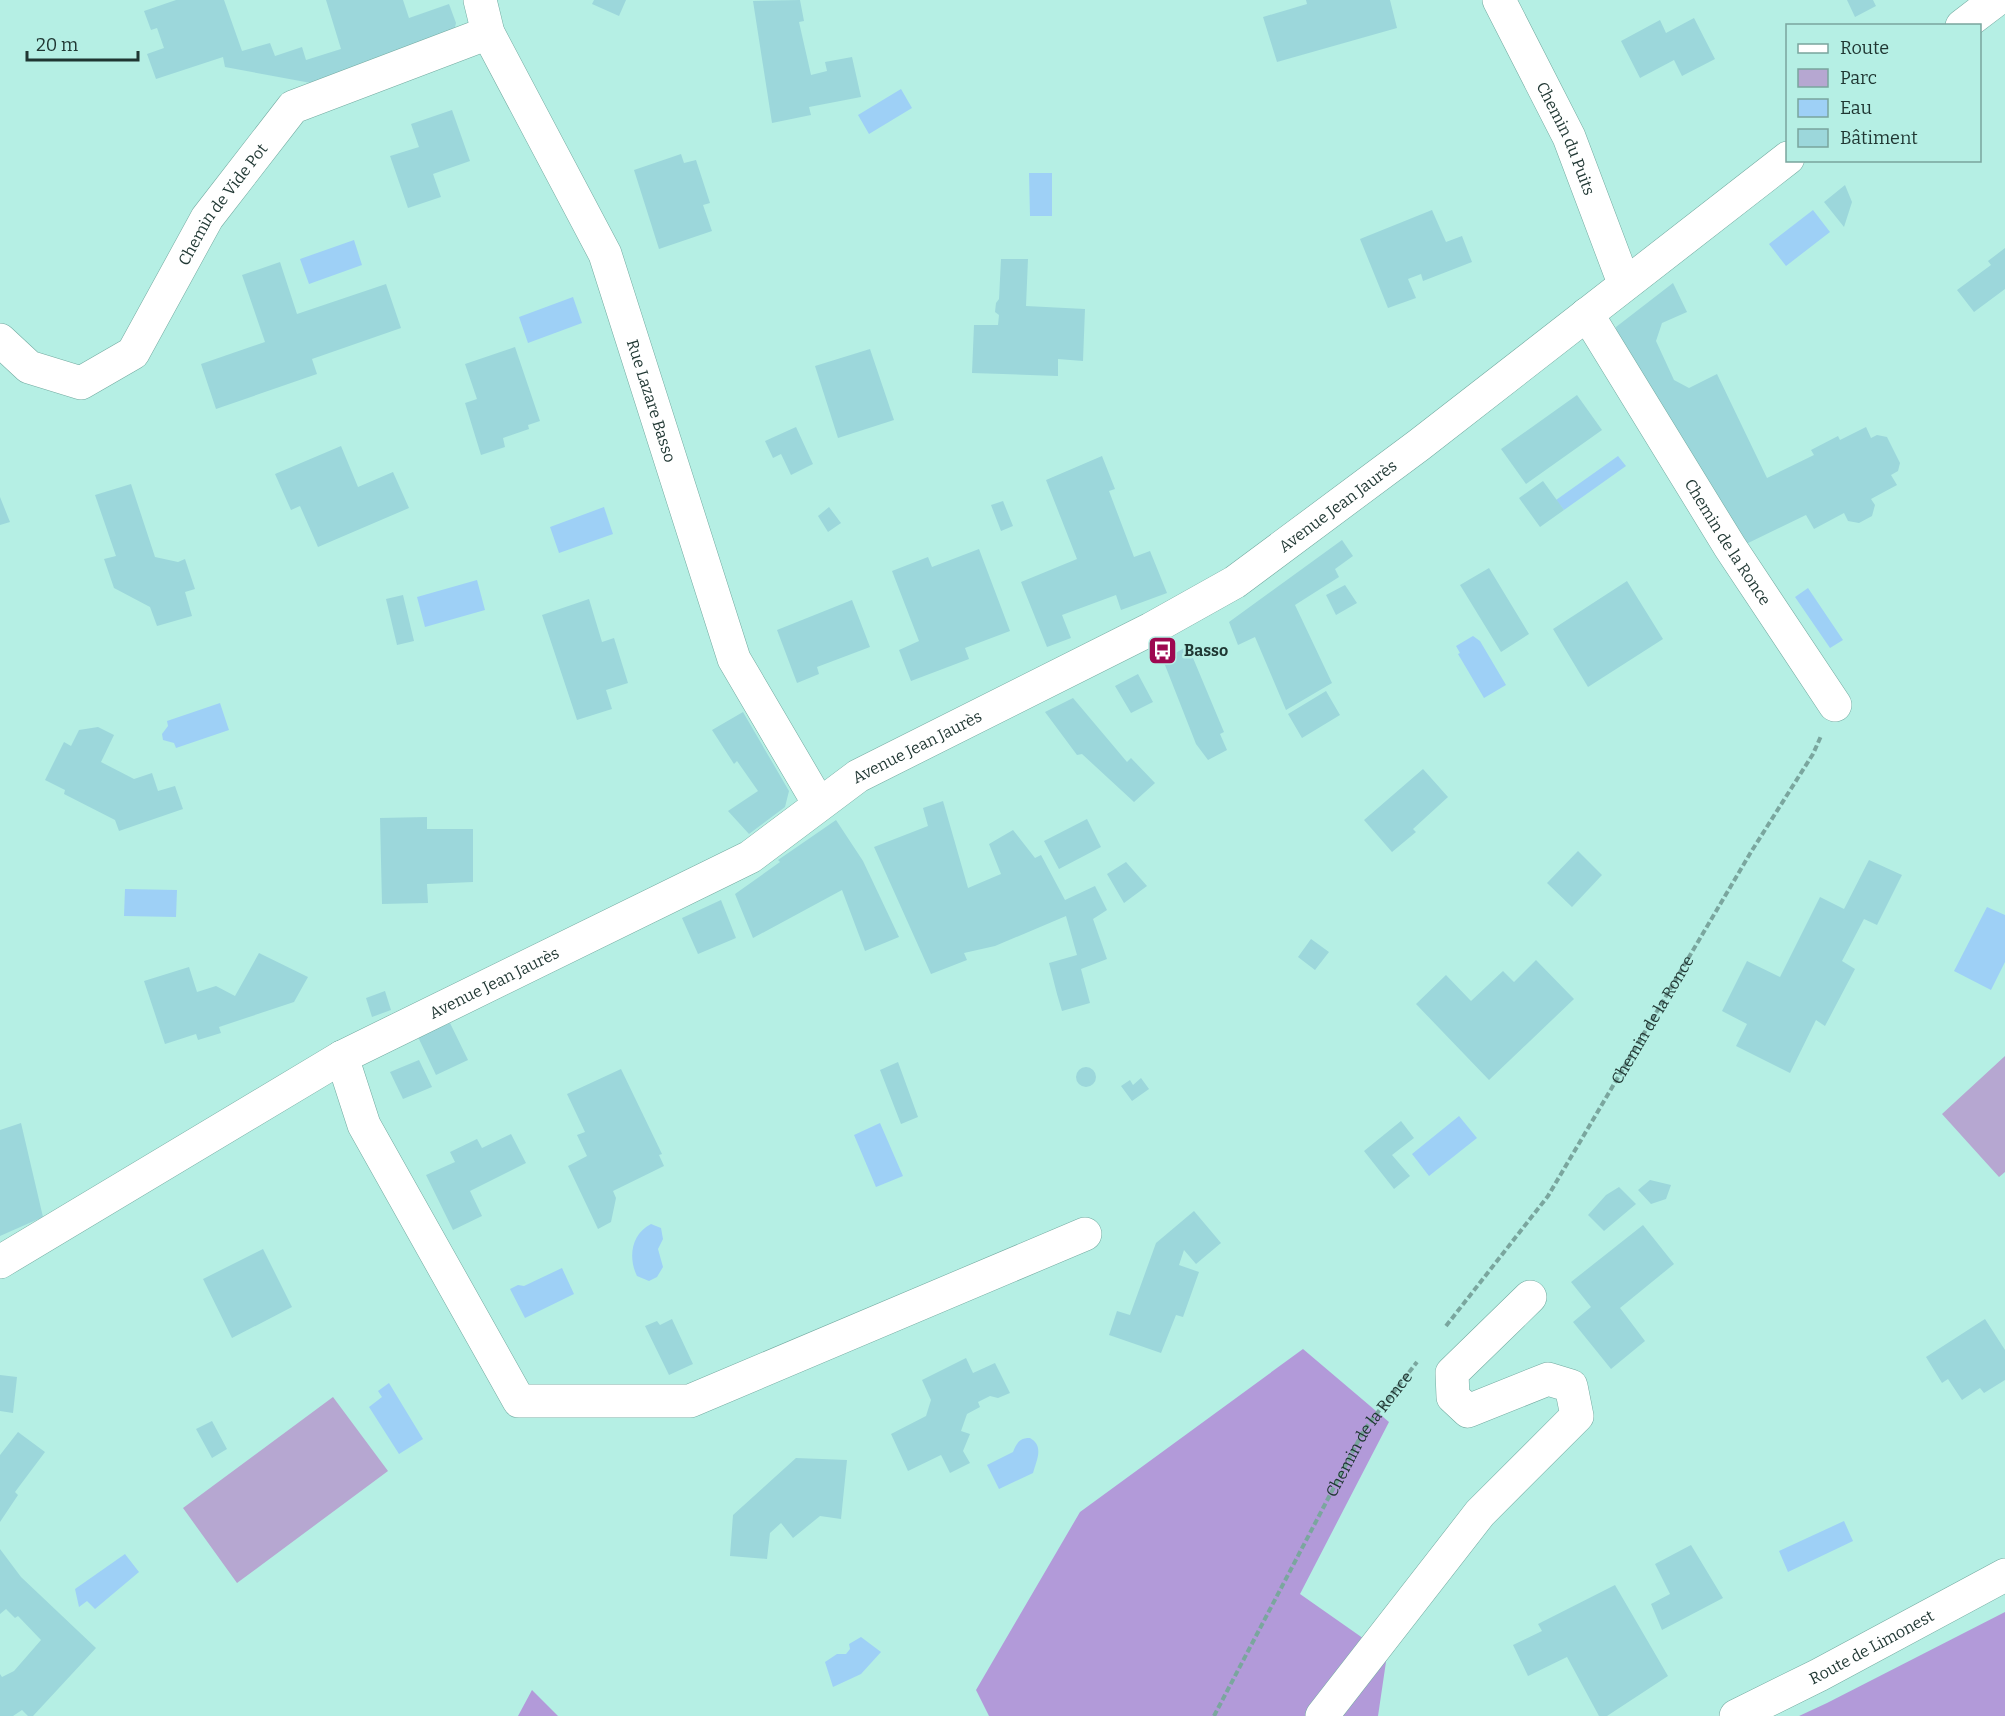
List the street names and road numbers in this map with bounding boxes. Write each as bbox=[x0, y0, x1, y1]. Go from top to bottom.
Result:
street label: Chemin du Puits bbox=[1533, 79, 1599, 198]
street label: Chemin de Vide Pot bbox=[174, 139, 271, 268]
street label: Rue Lazare Basso bbox=[623, 337, 680, 465]
street label: Avenue Jean Jaurès bbox=[1275, 456, 1400, 556]
street label: Chemin de la Ronce bbox=[1681, 475, 1775, 609]
street label: Avenue Jean Jaurès bbox=[849, 706, 985, 787]
street label: Avenue Jean Jaurès bbox=[426, 943, 562, 1022]
street label: Chemin de la Ronce bbox=[1607, 952, 1697, 1087]
street label: Chemin de la Ronce bbox=[1321, 1367, 1416, 1500]
street label: Route de Limonest bbox=[1806, 1606, 1937, 1688]

